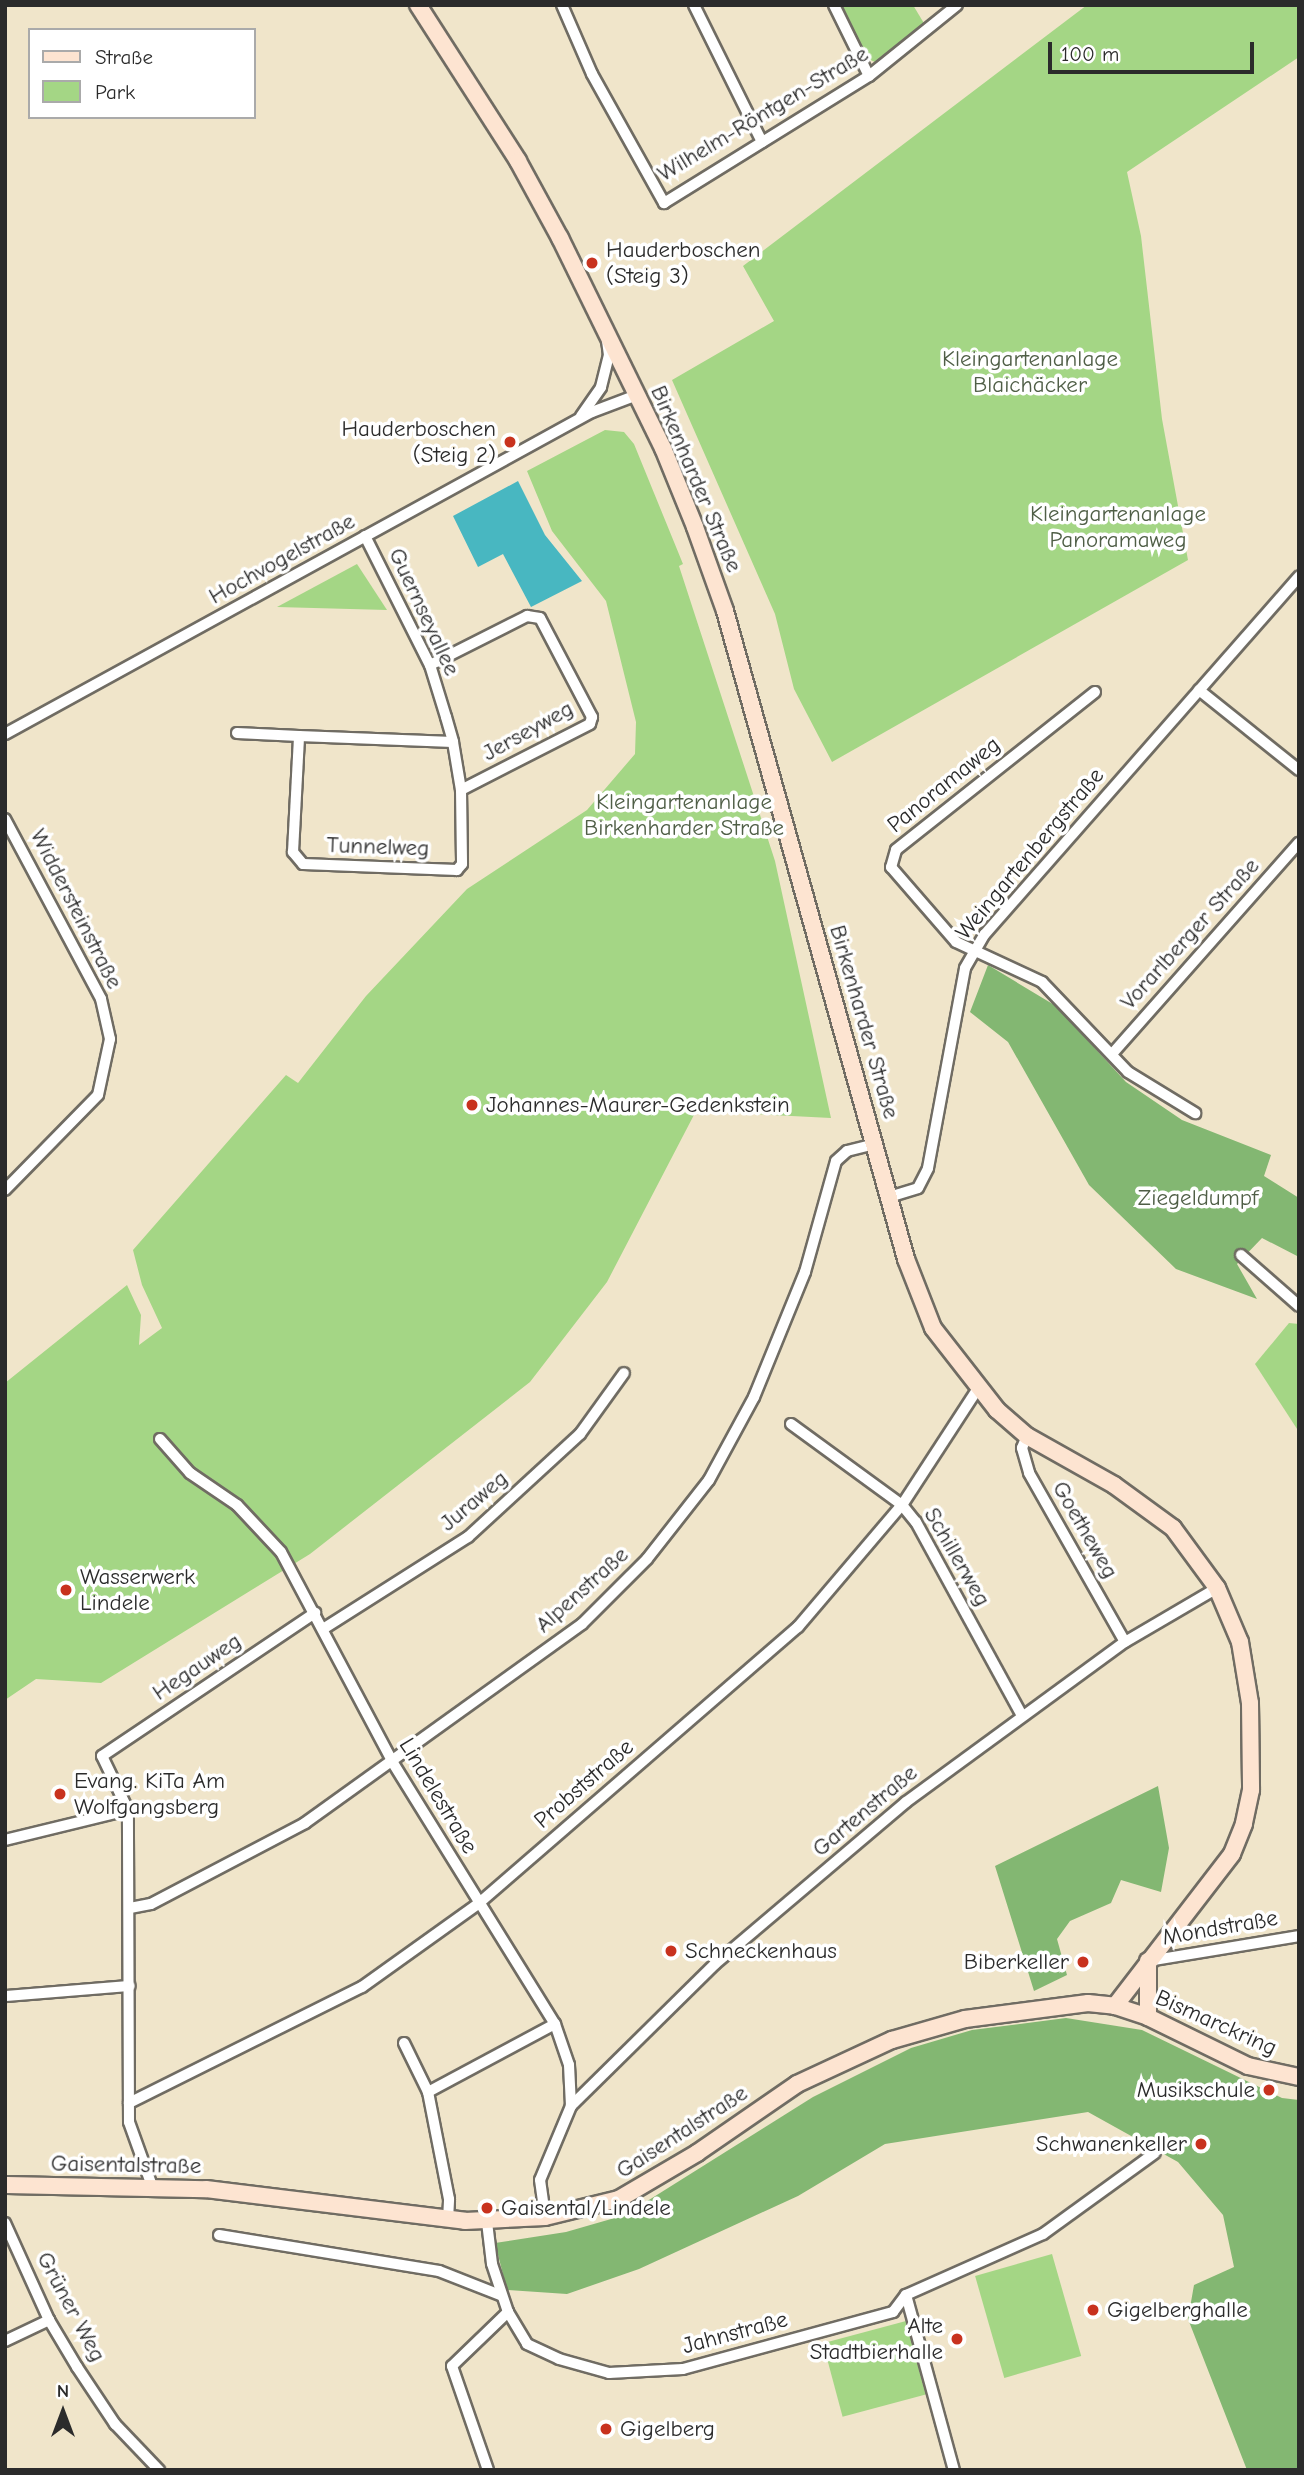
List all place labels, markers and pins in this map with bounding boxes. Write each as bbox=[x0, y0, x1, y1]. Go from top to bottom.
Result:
place label: Hauderboschen (Steig 3) bbox=[606, 236, 761, 290]
marker: Hauderboschen (Steig 3) bbox=[584, 255, 600, 271]
place label: Hauderboschen (Steig 2) bbox=[341, 415, 496, 469]
marker: Hauderboschen (Steig 2) bbox=[502, 434, 518, 450]
place label: Johannes-Maurer-Gedenkstein bbox=[486, 1091, 790, 1119]
marker: Johannes-Maurer-Gedenkstein bbox=[464, 1097, 480, 1113]
place label: Wasserwerk Lindele bbox=[80, 1563, 195, 1617]
marker: Wasserwerk Lindele bbox=[58, 1582, 74, 1598]
place label: Evang. KiTa Am Wolfgangsberg bbox=[74, 1767, 225, 1821]
marker: Evang. KiTa Am Wolfgangsberg bbox=[52, 1786, 68, 1802]
place label: Schneckenhaus bbox=[685, 1937, 837, 1965]
marker: Schneckenhaus bbox=[663, 1943, 679, 1959]
place label: Biberkeller bbox=[964, 1948, 1069, 1976]
marker: Biberkeller bbox=[1075, 1954, 1091, 1970]
place label: Musikschule bbox=[1137, 2076, 1255, 2104]
marker: Musikschule bbox=[1261, 2082, 1277, 2098]
place label: Schwanenkeller bbox=[1036, 2130, 1187, 2158]
marker: Schwanenkeller bbox=[1193, 2136, 1209, 2152]
place label: Gaisental/Lindele bbox=[501, 2194, 671, 2222]
marker: Gaisental/Lindele bbox=[479, 2200, 495, 2216]
place label: Gigelberghalle bbox=[1107, 2296, 1248, 2324]
marker: Gigelberghalle bbox=[1085, 2302, 1101, 2318]
place label: Alte Stadtbierhalle bbox=[810, 2312, 943, 2366]
marker: Alte Stadtbierhalle bbox=[949, 2331, 965, 2347]
place label: Gigelberg bbox=[620, 2415, 715, 2443]
marker: Gigelberg bbox=[598, 2421, 614, 2437]

